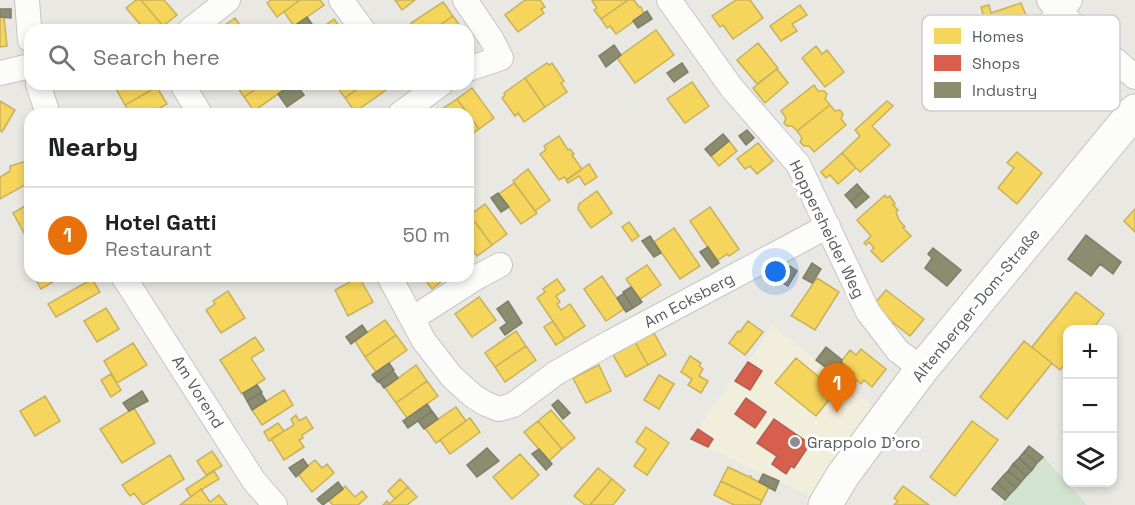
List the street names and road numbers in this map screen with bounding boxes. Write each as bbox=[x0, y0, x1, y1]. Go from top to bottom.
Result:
street label: Hoppersheider Weg bbox=[784, 156, 870, 302]
street label: Altenberger-Dom-Straße bbox=[907, 224, 1045, 386]
street label: Am Ecksberg bbox=[640, 267, 738, 333]
street label: Am Vorend bbox=[167, 352, 229, 432]

